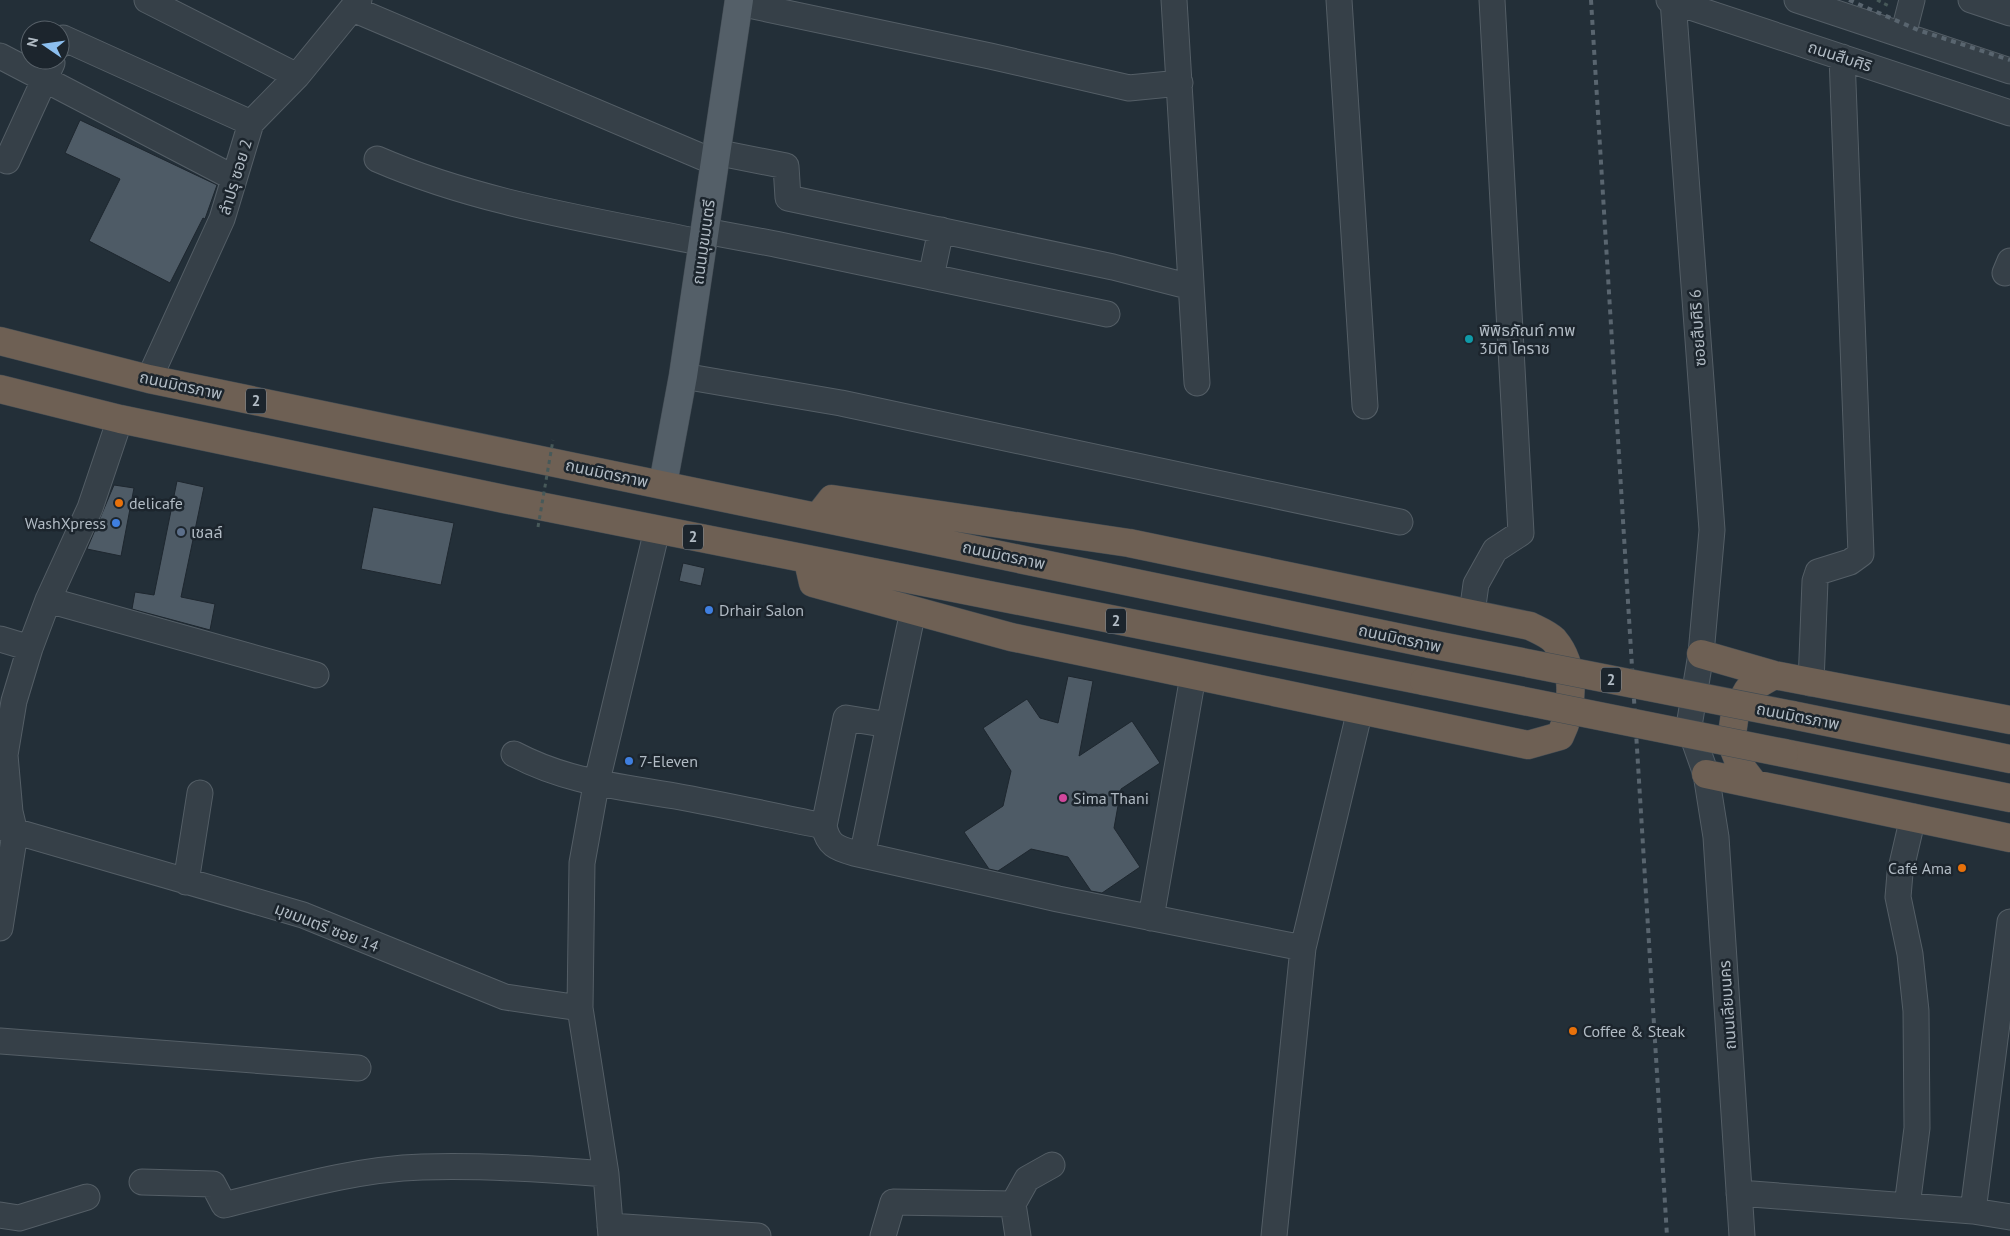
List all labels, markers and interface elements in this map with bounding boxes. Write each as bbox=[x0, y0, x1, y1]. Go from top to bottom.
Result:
north arrow bbox=[20, 20, 70, 70]
text: N bbox=[23, 36, 42, 49]
street label: ถนนสืบศิริ bbox=[1806, 36, 1875, 76]
street label: ลำปรุ ซอย 2 bbox=[214, 137, 256, 217]
street label: ถนนมุขมนตรี bbox=[687, 198, 719, 286]
street label: ซอยสืบศิริ 6 bbox=[1684, 289, 1710, 367]
place label: พิพิธภัณท์ ภาพ 3มิติ โคราช bbox=[1479, 320, 1575, 358]
marker: พิพิธภัณท์ ภาพ 3มิติ โคราช bbox=[1463, 333, 1475, 345]
street label: ถนนมิตรภาพ bbox=[138, 366, 224, 404]
road number: 2 bbox=[246, 388, 266, 414]
street label: ถนนมิตรภาพ bbox=[564, 454, 650, 492]
place label: delicafe bbox=[129, 493, 183, 513]
marker: delicafe bbox=[113, 497, 125, 509]
place label: WashXpress bbox=[25, 513, 106, 533]
marker: WashXpress bbox=[110, 517, 122, 529]
place label: เชลล์ bbox=[191, 522, 223, 542]
road number: 2 bbox=[683, 524, 703, 550]
marker: เชลล์ bbox=[175, 526, 187, 538]
street label: ถนนมิตรภาพ bbox=[961, 536, 1047, 574]
place label: Drhair Salon bbox=[719, 600, 804, 620]
marker: Drhair Salon bbox=[703, 604, 715, 616]
road number: 2 bbox=[1106, 608, 1126, 634]
street label: ถนนมิตรภาพ bbox=[1357, 619, 1443, 657]
road number: 2 bbox=[1601, 668, 1621, 692]
street label: ถนนมิตรภาพ bbox=[1755, 698, 1841, 734]
place label: 7-Eleven bbox=[639, 751, 698, 771]
marker: 7-Eleven bbox=[623, 755, 635, 767]
place label: Sima Thani bbox=[1073, 788, 1149, 808]
marker: Sima Thani bbox=[1057, 792, 1069, 804]
place label: Café Ama bbox=[1888, 858, 1952, 878]
marker: Café Ama bbox=[1956, 862, 1968, 874]
street label: มุขมนตรี ซอย 14 bbox=[272, 898, 382, 956]
street label: ถนนเลียบนคร bbox=[1714, 959, 1740, 1050]
place label: Coffee & Steak bbox=[1583, 1021, 1685, 1041]
marker: Coffee & Steak bbox=[1567, 1025, 1579, 1037]

